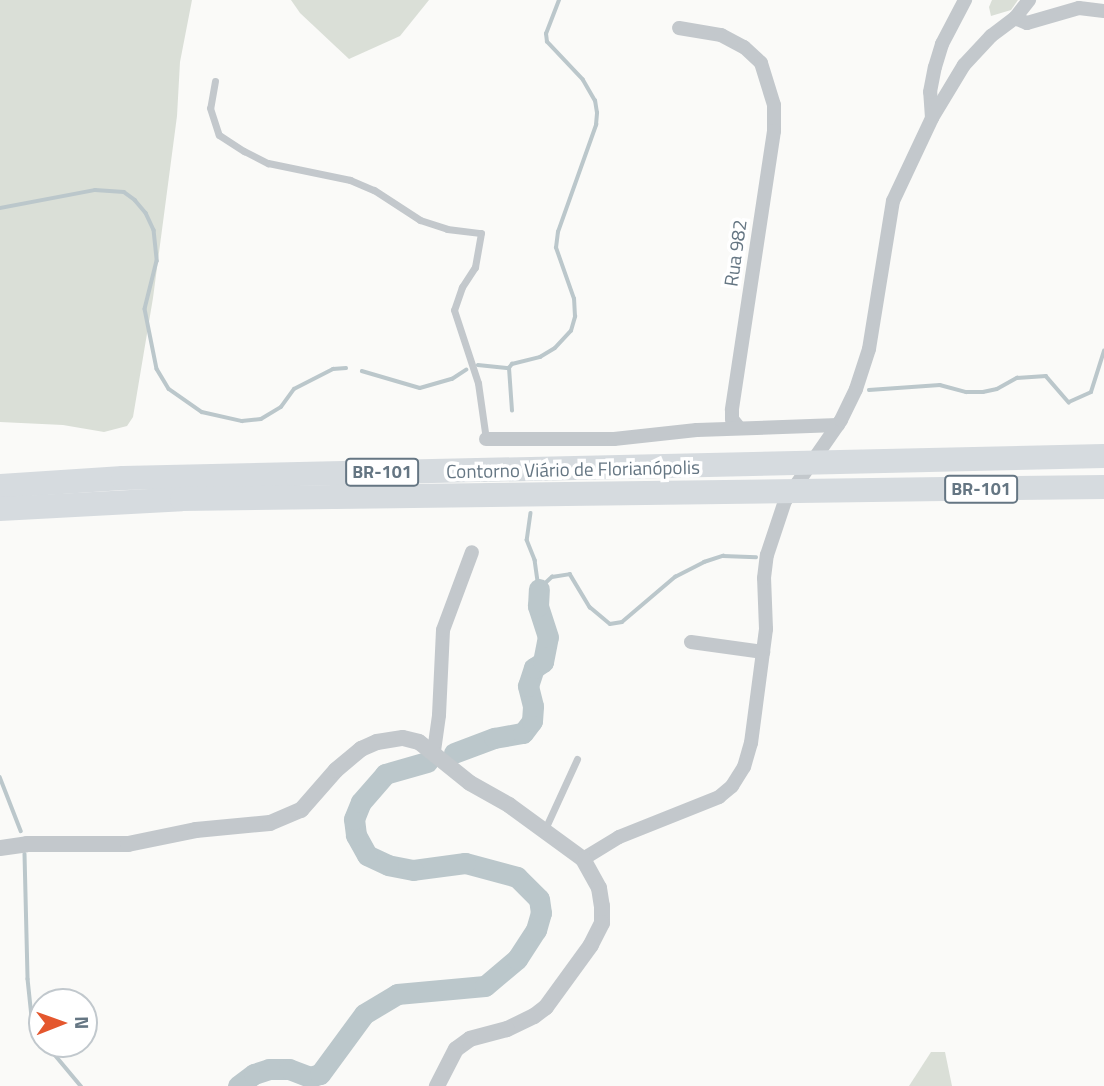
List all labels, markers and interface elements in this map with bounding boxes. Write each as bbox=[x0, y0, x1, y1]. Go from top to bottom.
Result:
street label: Rua 982 bbox=[719, 218, 751, 288]
street label: Contorno Viário de Florianópolis bbox=[446, 455, 700, 483]
road number: BR-101 bbox=[344, 458, 420, 486]
road number: BR-101 bbox=[942, 475, 1020, 504]
north arrow bbox=[28, 988, 98, 1058]
text: N bbox=[68, 1016, 97, 1029]

